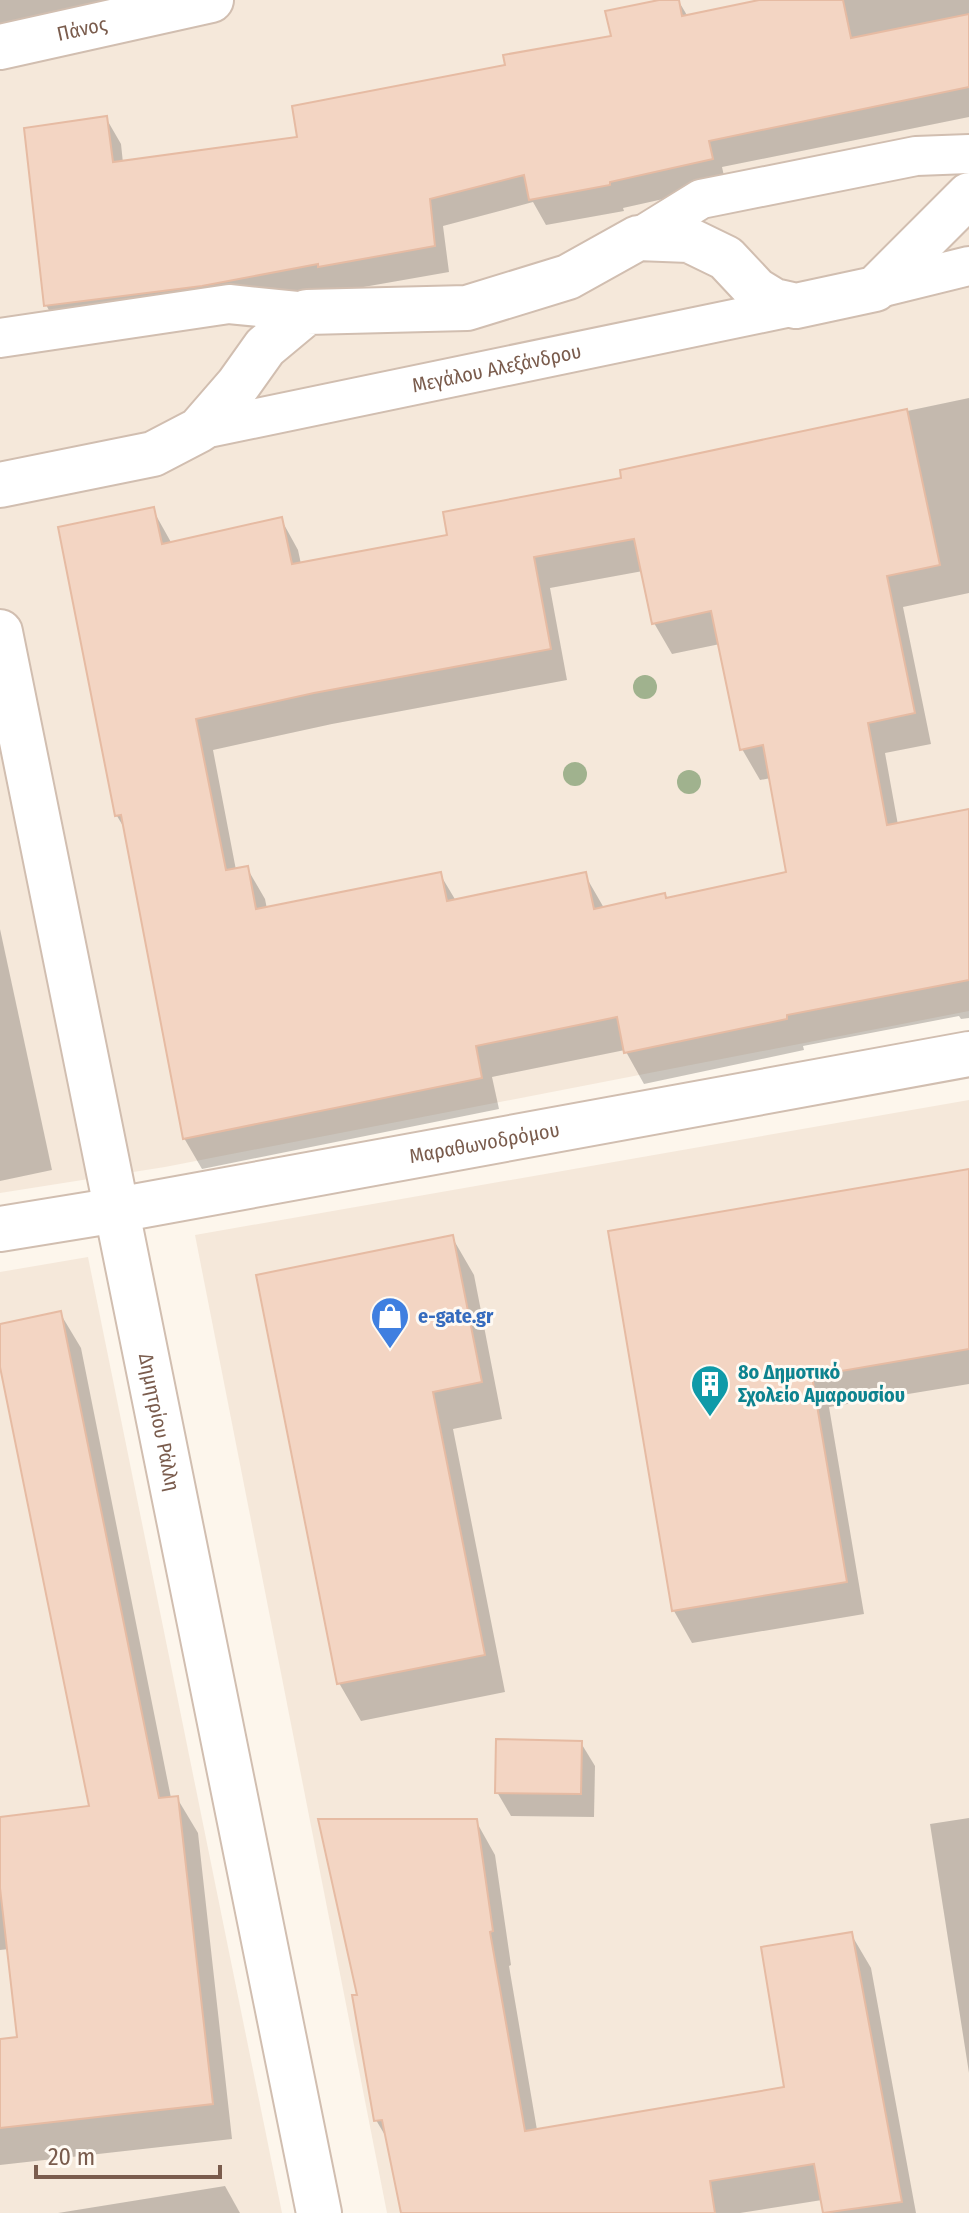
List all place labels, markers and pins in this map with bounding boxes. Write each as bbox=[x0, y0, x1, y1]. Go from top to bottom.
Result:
shop icon: e-gate.gr bbox=[369, 1295, 411, 1350]
place label: e-gate.gr bbox=[418, 1304, 494, 1328]
place label: 8ο Δημοτικό Σχολείο Αμαρουσίου bbox=[738, 1360, 905, 1407]
building icon: 8ο Δημοτικό Σχολείο Αμαρουσίου bbox=[689, 1363, 731, 1418]

